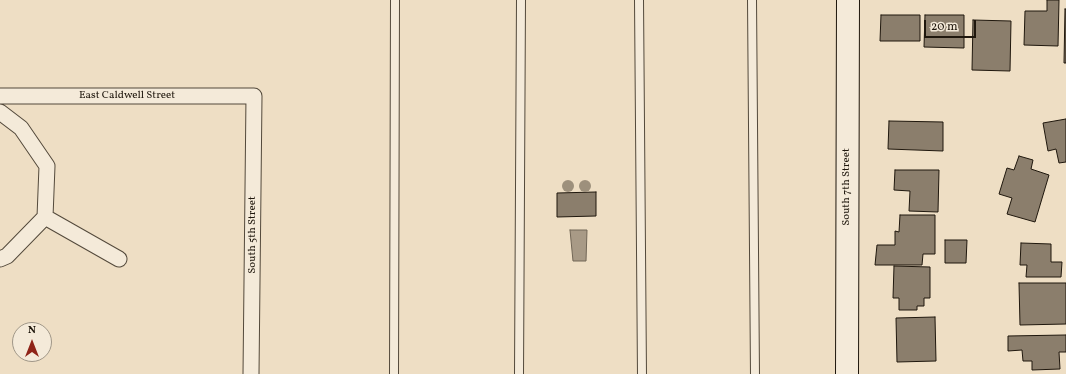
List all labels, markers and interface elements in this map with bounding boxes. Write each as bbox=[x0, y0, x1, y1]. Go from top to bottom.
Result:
scale bar bbox=[926, 12, 978, 38]
text: 20 m bbox=[931, 19, 958, 35]
street label: East Caldwell Street bbox=[79, 89, 175, 103]
street label: South 7th Street bbox=[840, 148, 854, 226]
street label: South 5th Street bbox=[246, 196, 260, 274]
north arrow bbox=[12, 322, 52, 362]
text: N bbox=[28, 323, 36, 338]

